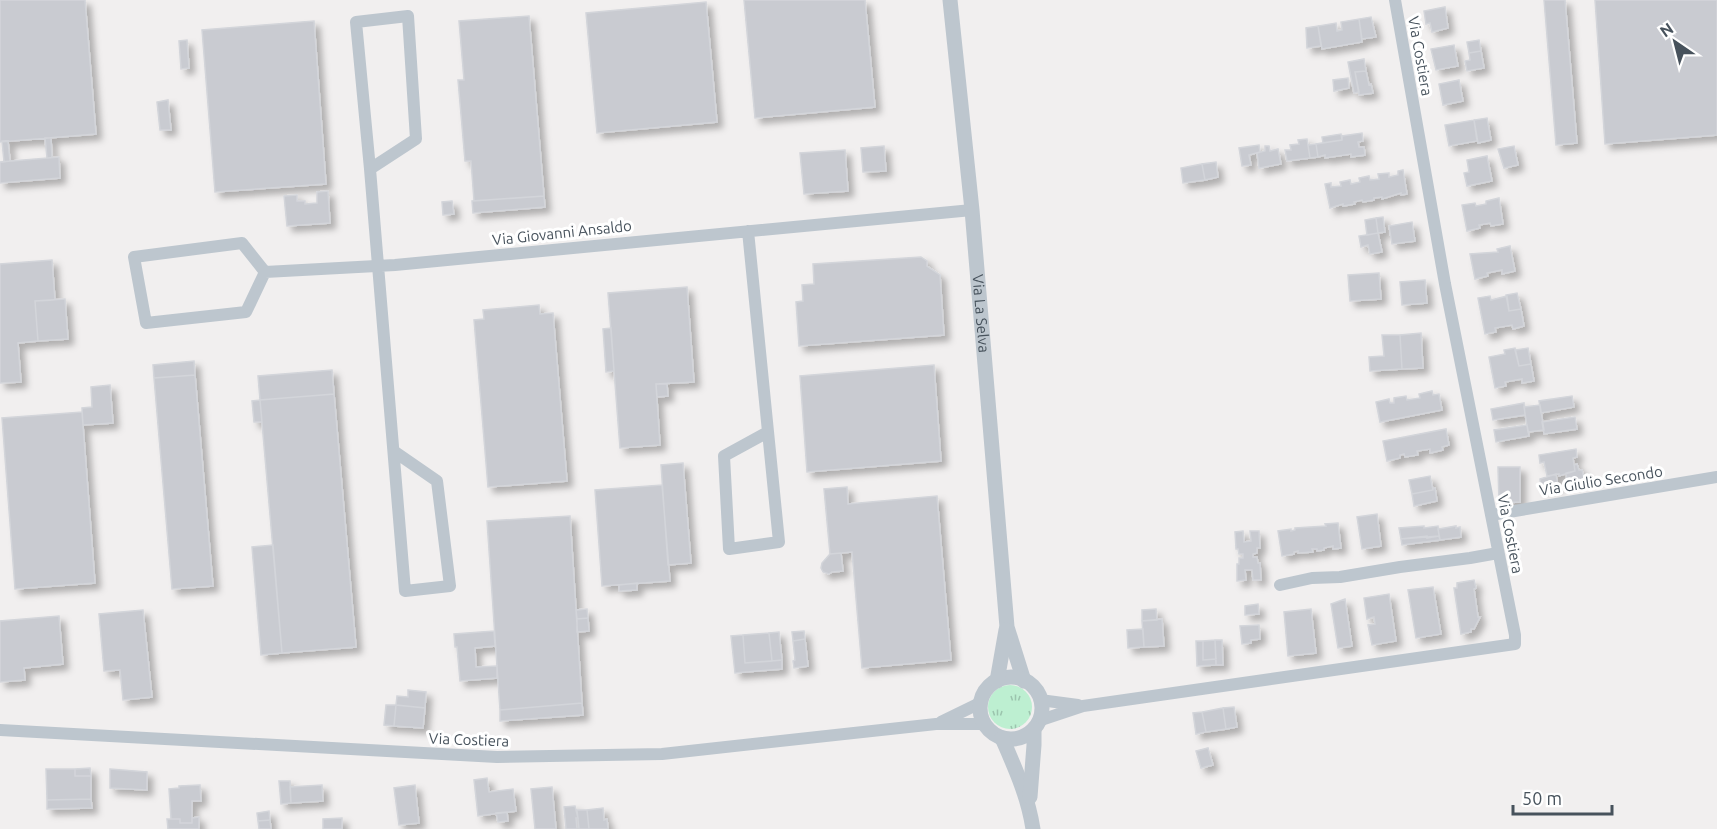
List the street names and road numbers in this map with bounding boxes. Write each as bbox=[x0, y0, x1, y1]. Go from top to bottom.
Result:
street label: Via Costiera bbox=[1405, 15, 1436, 97]
street label: Via Giovanni Ansaldo bbox=[491, 217, 633, 248]
street label: Via La Selva bbox=[969, 273, 993, 353]
street label: Via Giulio Secondo bbox=[1538, 462, 1664, 499]
street label: Via Costiera bbox=[1494, 493, 1527, 575]
street label: Via Costiera bbox=[429, 730, 510, 749]

